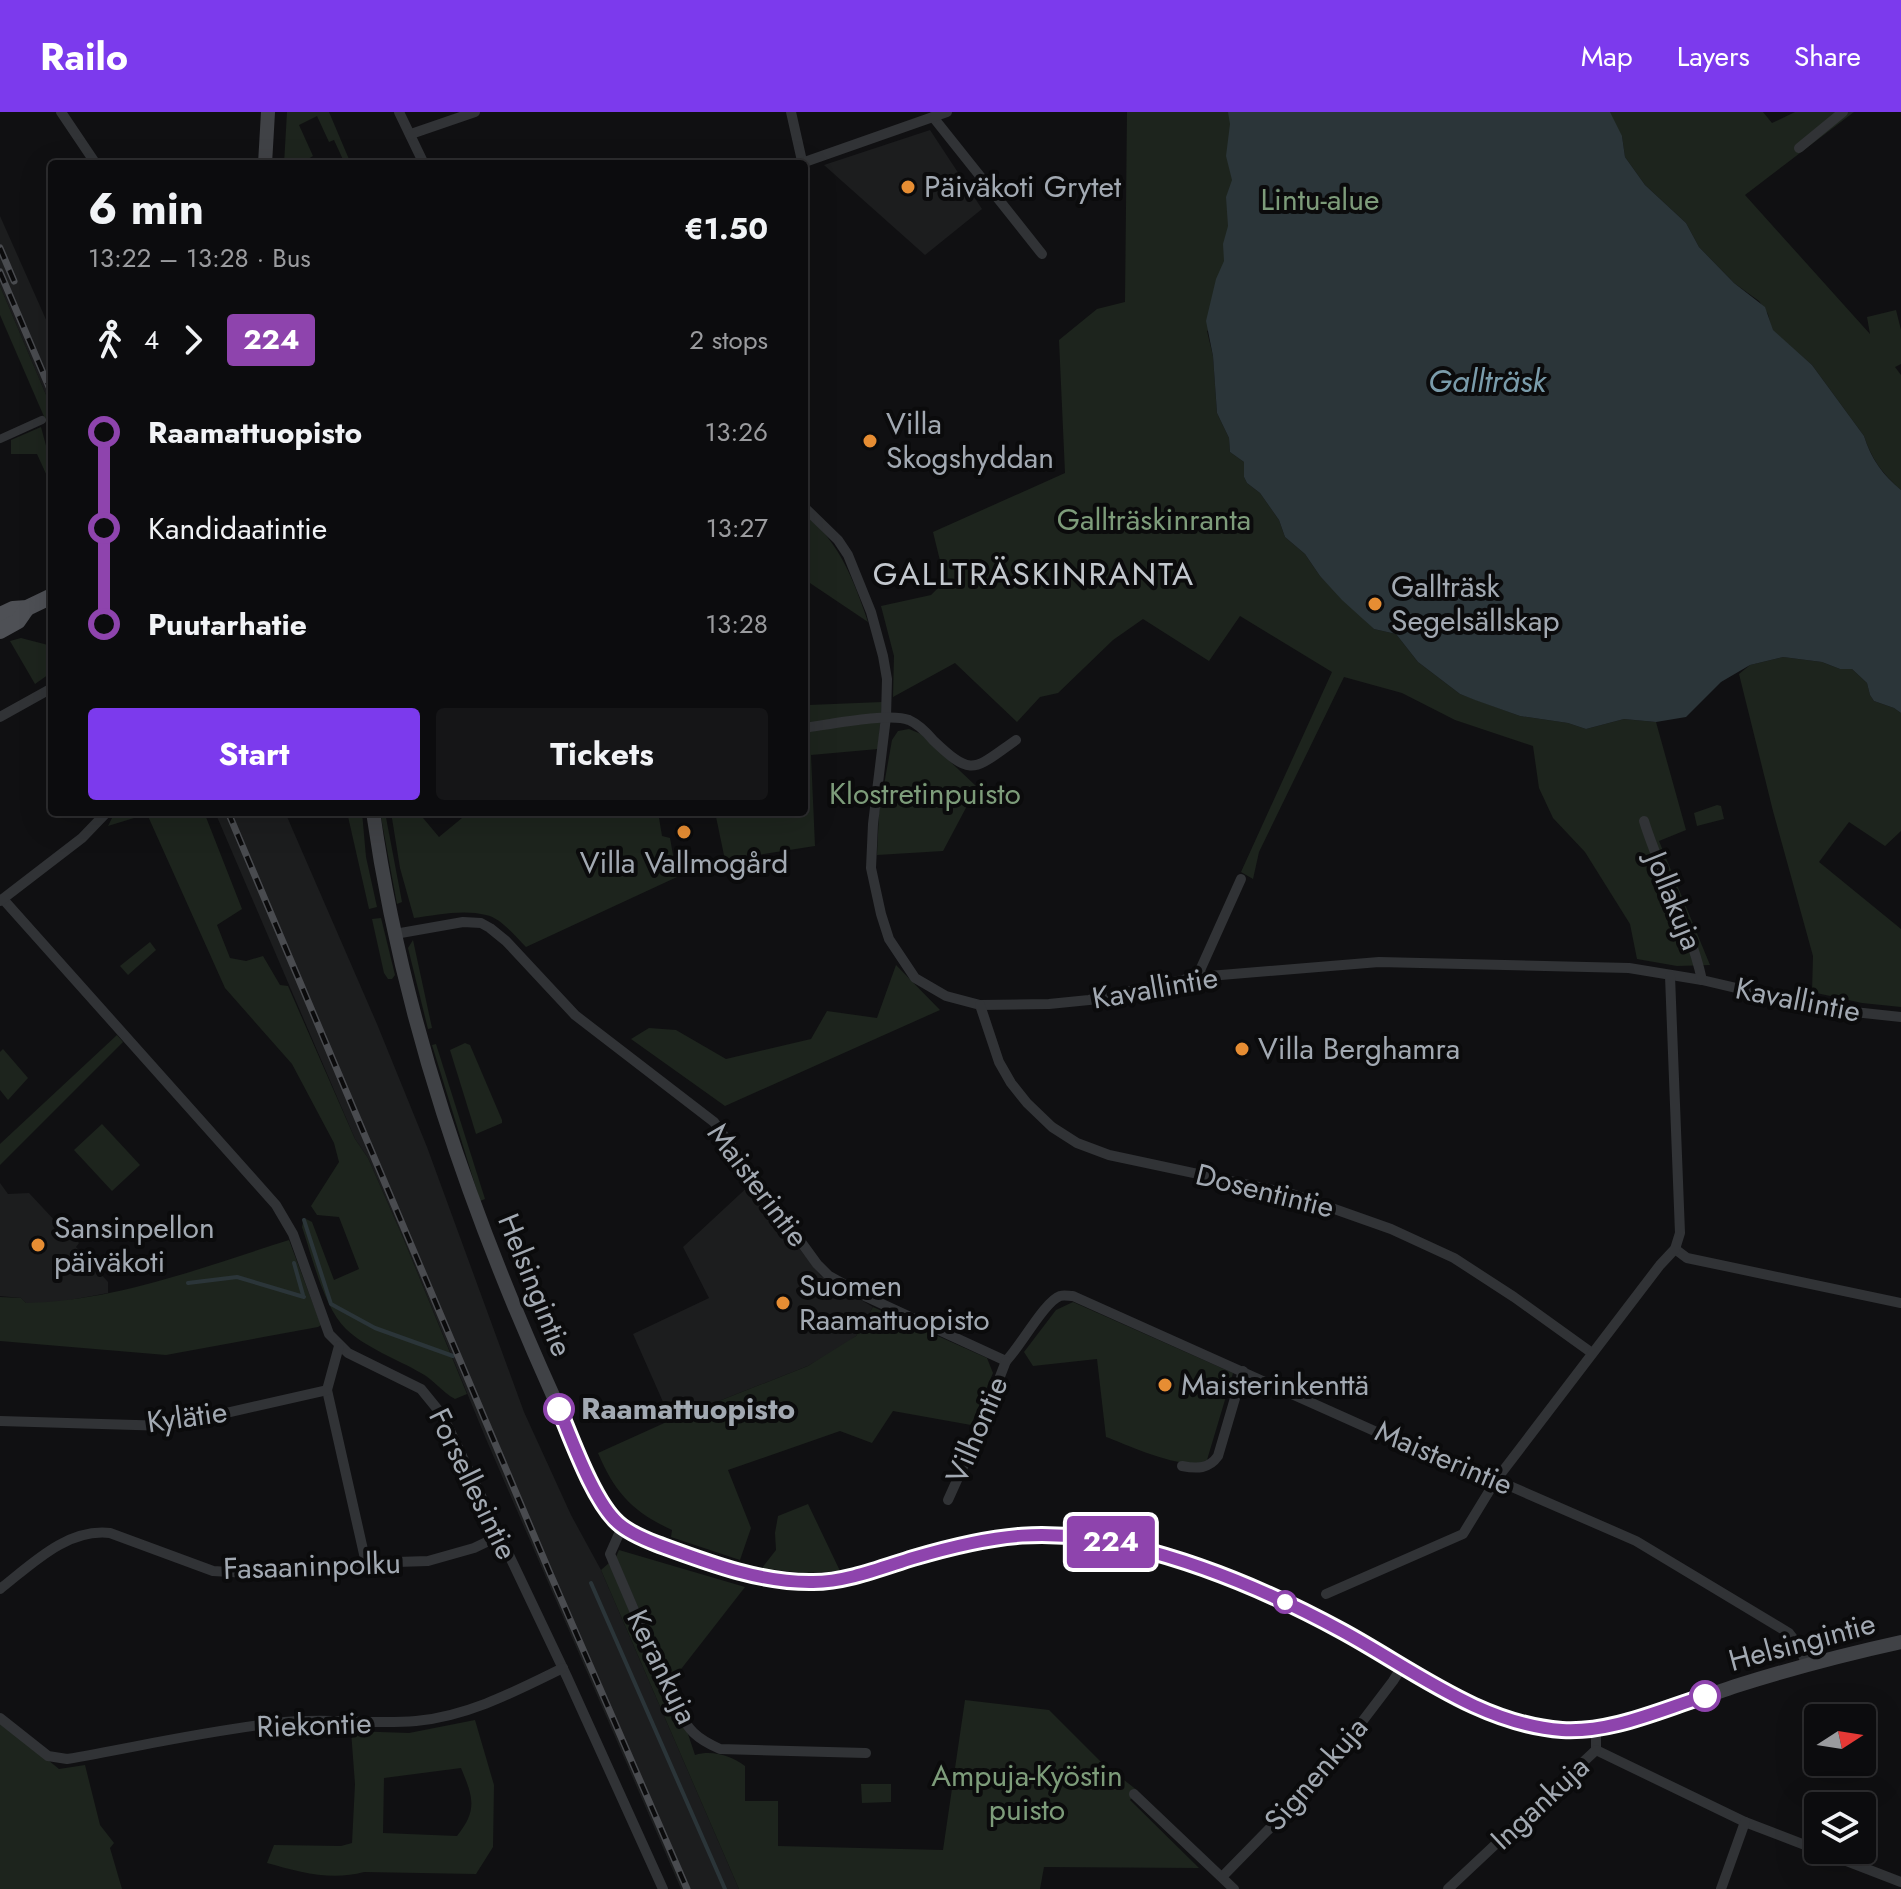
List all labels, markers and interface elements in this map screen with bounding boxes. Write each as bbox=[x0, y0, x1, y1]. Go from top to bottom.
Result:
text: Railo bbox=[40, 29, 128, 84]
text: Map bbox=[1581, 36, 1633, 77]
text: Layers bbox=[1677, 36, 1750, 77]
text: Share bbox=[1794, 36, 1861, 77]
place label: Päiväkoti Grytet bbox=[924, 165, 1122, 208]
text: 6 min bbox=[88, 177, 204, 241]
marker: Päiväkoti Grytet bbox=[899, 178, 917, 196]
park label: Lintu-alue bbox=[1261, 178, 1379, 221]
text: €1.50 bbox=[684, 207, 768, 250]
text: 13:22 – 13:28 · Bus bbox=[88, 239, 311, 277]
icon: walk bbox=[88, 318, 132, 362]
icon: forward bbox=[171, 318, 215, 362]
text: 224 bbox=[243, 319, 299, 360]
text: 4 bbox=[144, 321, 159, 359]
text: 2 stops bbox=[689, 321, 768, 359]
water label: Gallträsk bbox=[1428, 358, 1547, 404]
place label: Villa Skogshyddan bbox=[886, 402, 1054, 479]
text: Raamattuopisto bbox=[148, 411, 362, 454]
text: 13:26 bbox=[705, 413, 768, 451]
marker: Villa Skogshyddan bbox=[861, 432, 879, 450]
park label: Gallträskinranta bbox=[1057, 498, 1251, 541]
text: Kandidaatintie bbox=[148, 507, 327, 550]
text: 13:27 bbox=[706, 509, 768, 547]
district label: GALLTRÄSKINRANTA bbox=[873, 551, 1195, 597]
place label: Gallträsk Segelsällskap bbox=[1391, 565, 1560, 642]
marker: Gallträsk Segelsällskap bbox=[1366, 595, 1384, 613]
text: Puutarhatie bbox=[148, 603, 307, 646]
text: 13:28 bbox=[705, 605, 768, 643]
button: Start bbox=[88, 708, 420, 800]
button: Tickets bbox=[436, 708, 768, 800]
park label: Klostretinpuisto bbox=[829, 772, 1021, 815]
marker: Villa Vallmogård bbox=[675, 823, 693, 841]
place label: Villa Vallmogård bbox=[580, 841, 788, 884]
street label: Jollakuja bbox=[1634, 842, 1714, 956]
street label: Kavallintie bbox=[1089, 955, 1221, 1020]
street label: Kavallintie bbox=[1732, 966, 1864, 1033]
place label: Villa Berghamra bbox=[1258, 1027, 1460, 1070]
marker: Villa Berghamra bbox=[1233, 1040, 1251, 1058]
street label: Maisterintie bbox=[697, 1114, 819, 1256]
street label: Dosentintie bbox=[1191, 1153, 1339, 1228]
place label: Sansinpellon päiväkoti bbox=[54, 1206, 215, 1283]
street label: Helsingintie bbox=[487, 1207, 584, 1363]
marker: Sansinpellon päiväkoti bbox=[29, 1236, 47, 1254]
place label: Suomen Raamattuopisto bbox=[799, 1264, 990, 1341]
marker: Suomen Raamattuopisto bbox=[774, 1294, 792, 1312]
place label: Maisterinkenttä bbox=[1181, 1363, 1369, 1406]
street label: Vilhontie bbox=[935, 1369, 1018, 1490]
marker: Maisterinkenttä bbox=[1156, 1376, 1174, 1394]
place label: Raamattuopisto bbox=[581, 1387, 795, 1430]
street label: Kylätie bbox=[144, 1390, 230, 1443]
marker: Raamattuopisto bbox=[544, 1394, 574, 1424]
street label: Forsellesintie bbox=[418, 1401, 529, 1567]
street label: Maisterintie bbox=[1369, 1409, 1520, 1506]
line badge: 224 bbox=[1065, 1516, 1157, 1568]
text: 224 bbox=[1083, 1521, 1139, 1562]
street label: Fasaaninpolku bbox=[222, 1541, 402, 1590]
unlabelled marker bbox=[1274, 1591, 1296, 1613]
street label: Helsingintie bbox=[1724, 1601, 1880, 1682]
street label: Kerankuja bbox=[616, 1602, 709, 1731]
unlabelled marker bbox=[1690, 1681, 1720, 1711]
street label: Riekontie bbox=[256, 1701, 372, 1748]
north arrow bbox=[1804, 1704, 1876, 1776]
map controls bbox=[1804, 1704, 1876, 1864]
street label: Signenkuja bbox=[1254, 1707, 1377, 1840]
street label: Ingankuja bbox=[1481, 1746, 1599, 1860]
park label: Ampuja-Kyöstin puisto bbox=[931, 1754, 1123, 1831]
button: layers bbox=[1804, 1792, 1876, 1864]

